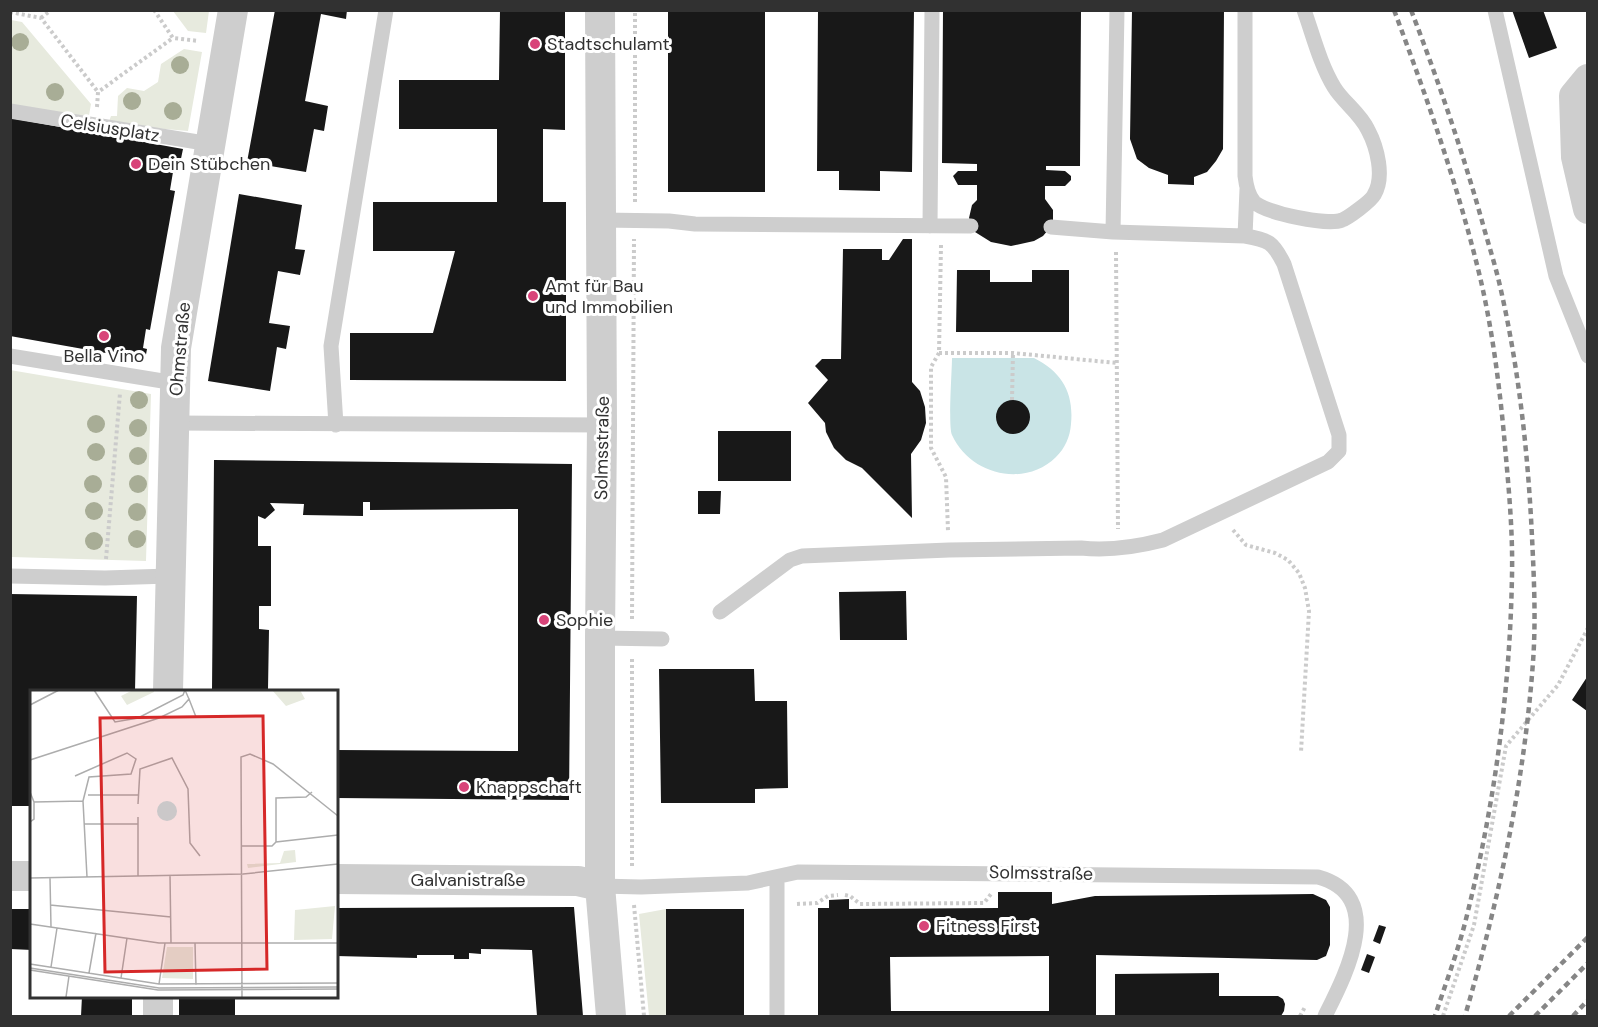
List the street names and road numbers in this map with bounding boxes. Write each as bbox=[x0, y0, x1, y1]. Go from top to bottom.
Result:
street label: Celsiusplatz bbox=[59, 108, 161, 148]
street label: Ohmstraße bbox=[164, 301, 196, 397]
street label: Solmsstraße bbox=[589, 396, 615, 500]
street label: Solmsstraße bbox=[989, 860, 1093, 886]
street label: Galvanistraße bbox=[411, 868, 525, 892]

